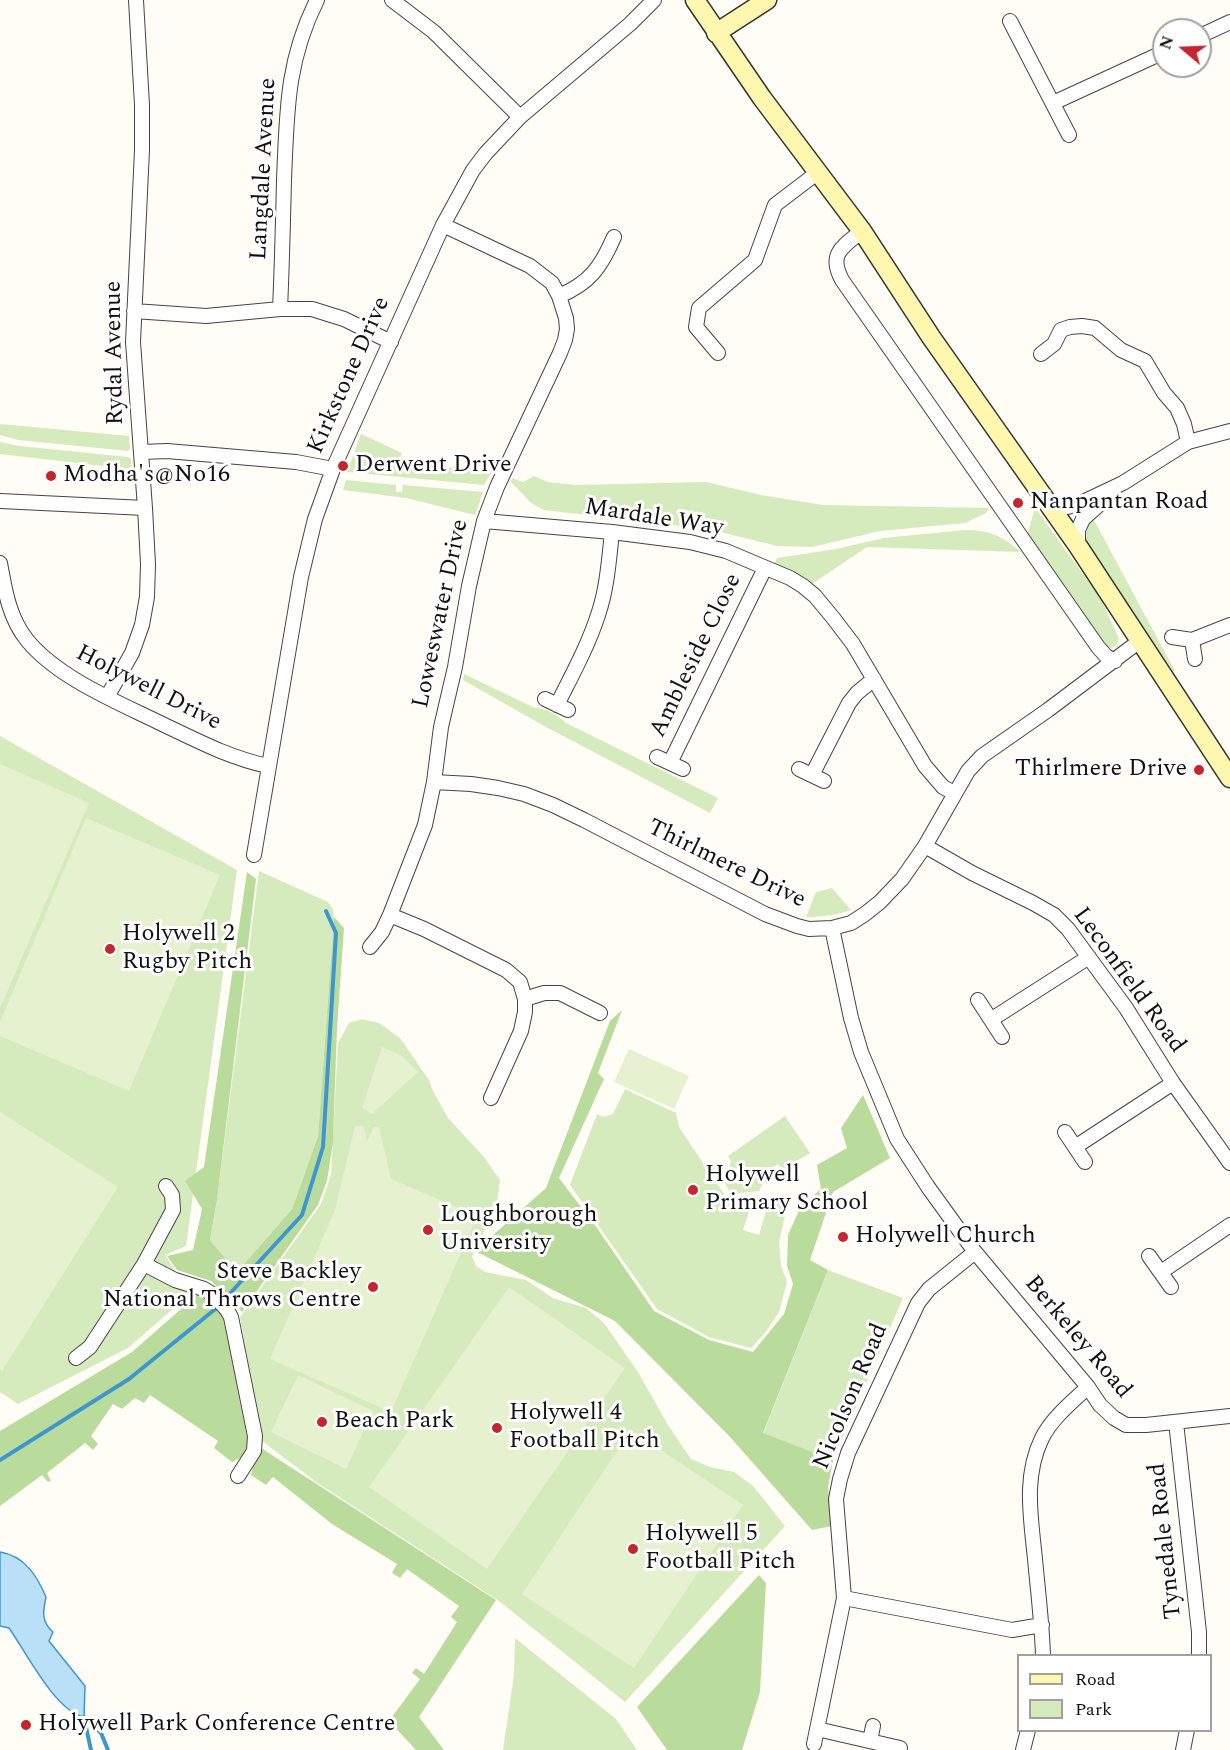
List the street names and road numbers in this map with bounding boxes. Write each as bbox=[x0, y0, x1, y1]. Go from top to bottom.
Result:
street label: Langdale Avenue bbox=[246, 77, 284, 261]
street label: Rydal Avenue bbox=[100, 280, 132, 426]
street label: Kirkstone Drive bbox=[302, 293, 398, 459]
street label: Mardale Way bbox=[583, 494, 725, 544]
street label: Loweswater Drive bbox=[408, 517, 476, 711]
street label: Ambleside Close bbox=[645, 569, 749, 743]
street label: Holywell Drive bbox=[70, 640, 226, 738]
street label: Thirlmere Drive bbox=[642, 814, 810, 916]
street label: Leconfield Road bbox=[1066, 903, 1190, 1059]
street label: Berkeley Road bbox=[1017, 1271, 1137, 1405]
street label: Nicolson Road bbox=[808, 1320, 896, 1474]
street label: Tynedale Road bbox=[1144, 1461, 1190, 1621]

